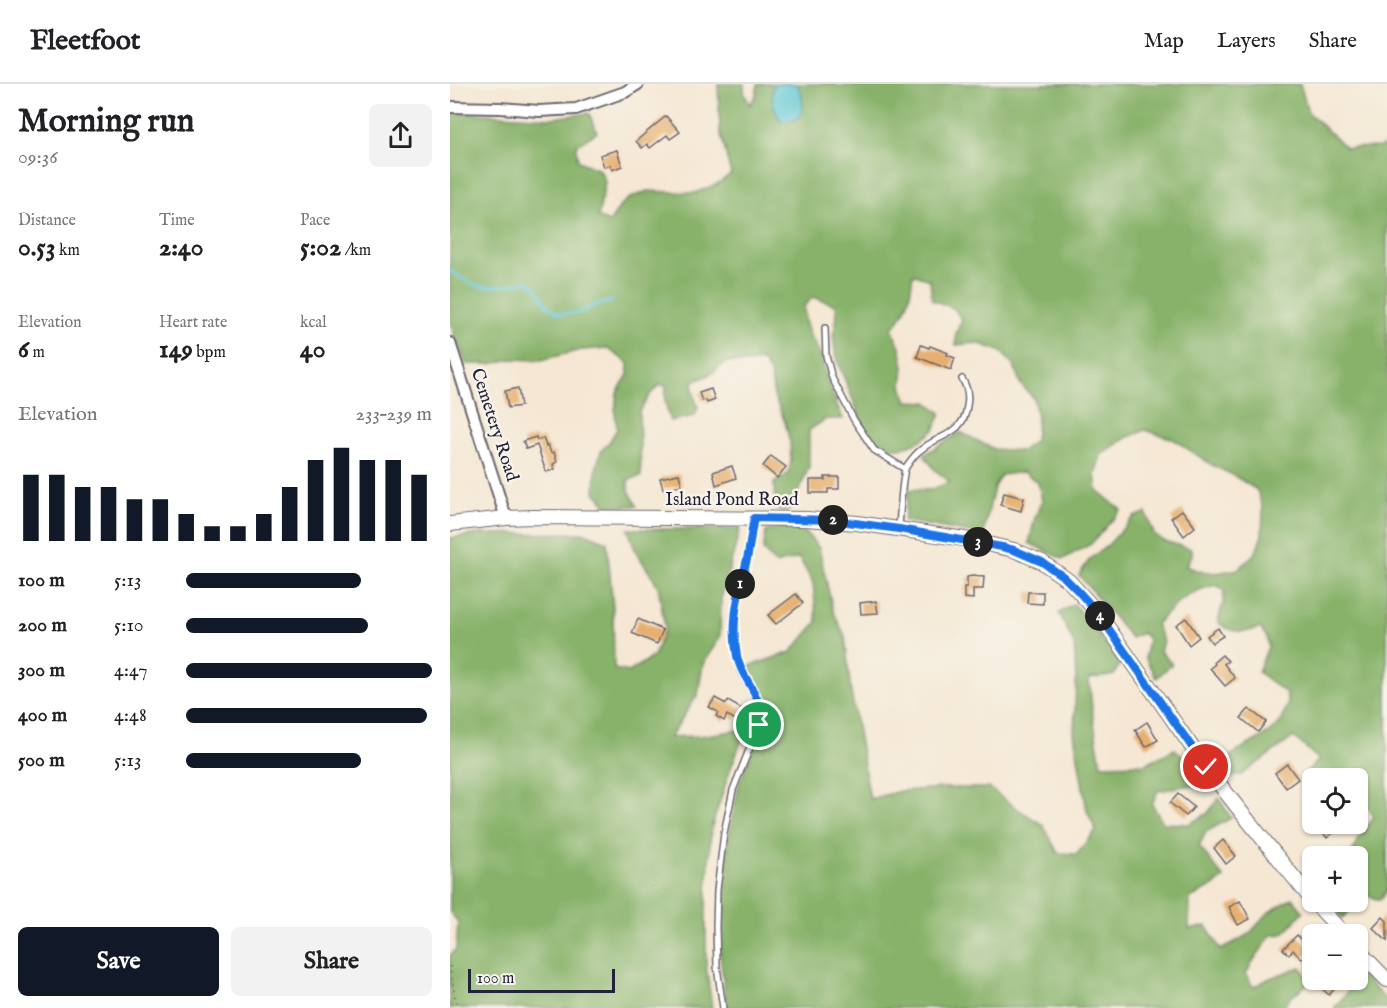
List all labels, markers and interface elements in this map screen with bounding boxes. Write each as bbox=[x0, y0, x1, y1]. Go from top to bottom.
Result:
text: Fleetfoot bbox=[30, 24, 140, 59]
text: Map bbox=[1144, 28, 1184, 55]
text: Layers bbox=[1217, 28, 1276, 55]
text: Share bbox=[1309, 28, 1357, 55]
text: Morning run bbox=[18, 101, 194, 143]
button: share bbox=[369, 104, 432, 167]
text: 09:36 bbox=[18, 145, 58, 170]
text: Distance bbox=[18, 211, 76, 231]
text: Time bbox=[159, 211, 195, 231]
text: Pace bbox=[300, 211, 330, 231]
text: 0.53 bbox=[18, 231, 55, 264]
text: 2:40 bbox=[159, 231, 204, 264]
text: 5:02 bbox=[300, 231, 341, 264]
text: km bbox=[55, 241, 80, 261]
text: /km bbox=[341, 241, 371, 261]
text: Elevation bbox=[18, 313, 81, 333]
text: Heart rate bbox=[159, 313, 227, 333]
text: kcal bbox=[300, 313, 327, 333]
text: 6 bbox=[18, 333, 29, 366]
text: 149 bbox=[159, 333, 193, 366]
text: 40 bbox=[300, 333, 326, 366]
text: m bbox=[29, 343, 45, 363]
text: bpm bbox=[193, 343, 226, 363]
street label: Cemetery Road bbox=[465, 365, 523, 485]
text: Elevation bbox=[18, 402, 97, 427]
text: 233–239 m bbox=[356, 402, 432, 427]
street label: Island Pond Road bbox=[665, 489, 799, 512]
pin: 2 bbox=[818, 505, 848, 535]
text: 2 bbox=[829, 510, 837, 530]
pin: 3 bbox=[963, 527, 993, 557]
text: 3 bbox=[975, 532, 981, 552]
text: 100 m bbox=[18, 568, 65, 593]
text: 5:13 bbox=[114, 568, 141, 593]
pin: 1 bbox=[725, 569, 755, 599]
text: 1 bbox=[737, 574, 743, 594]
pin: 4 bbox=[1085, 601, 1115, 631]
text: 4 bbox=[1096, 606, 1104, 626]
text: 200 m bbox=[18, 613, 67, 638]
text: 5:10 bbox=[114, 613, 144, 638]
text: 300 m bbox=[18, 658, 65, 683]
text: 4:47 bbox=[114, 658, 148, 683]
pin bbox=[733, 699, 784, 750]
text: 400 m bbox=[18, 703, 67, 728]
text: 4:48 bbox=[114, 703, 147, 728]
icon: arrive bbox=[742, 708, 775, 741]
pin bbox=[1180, 741, 1231, 792]
text: 500 m bbox=[18, 748, 65, 773]
text: 5:13 bbox=[114, 748, 141, 773]
icon: check bbox=[1189, 750, 1222, 783]
map controls bbox=[1302, 768, 1368, 990]
button: locate bbox=[1302, 768, 1368, 834]
button: + bbox=[1302, 846, 1368, 912]
button: − bbox=[1302, 924, 1368, 990]
button: Save bbox=[18, 927, 219, 996]
button: Share bbox=[231, 927, 432, 996]
scale bar bbox=[468, 966, 615, 994]
text: 100 m bbox=[477, 969, 514, 989]

